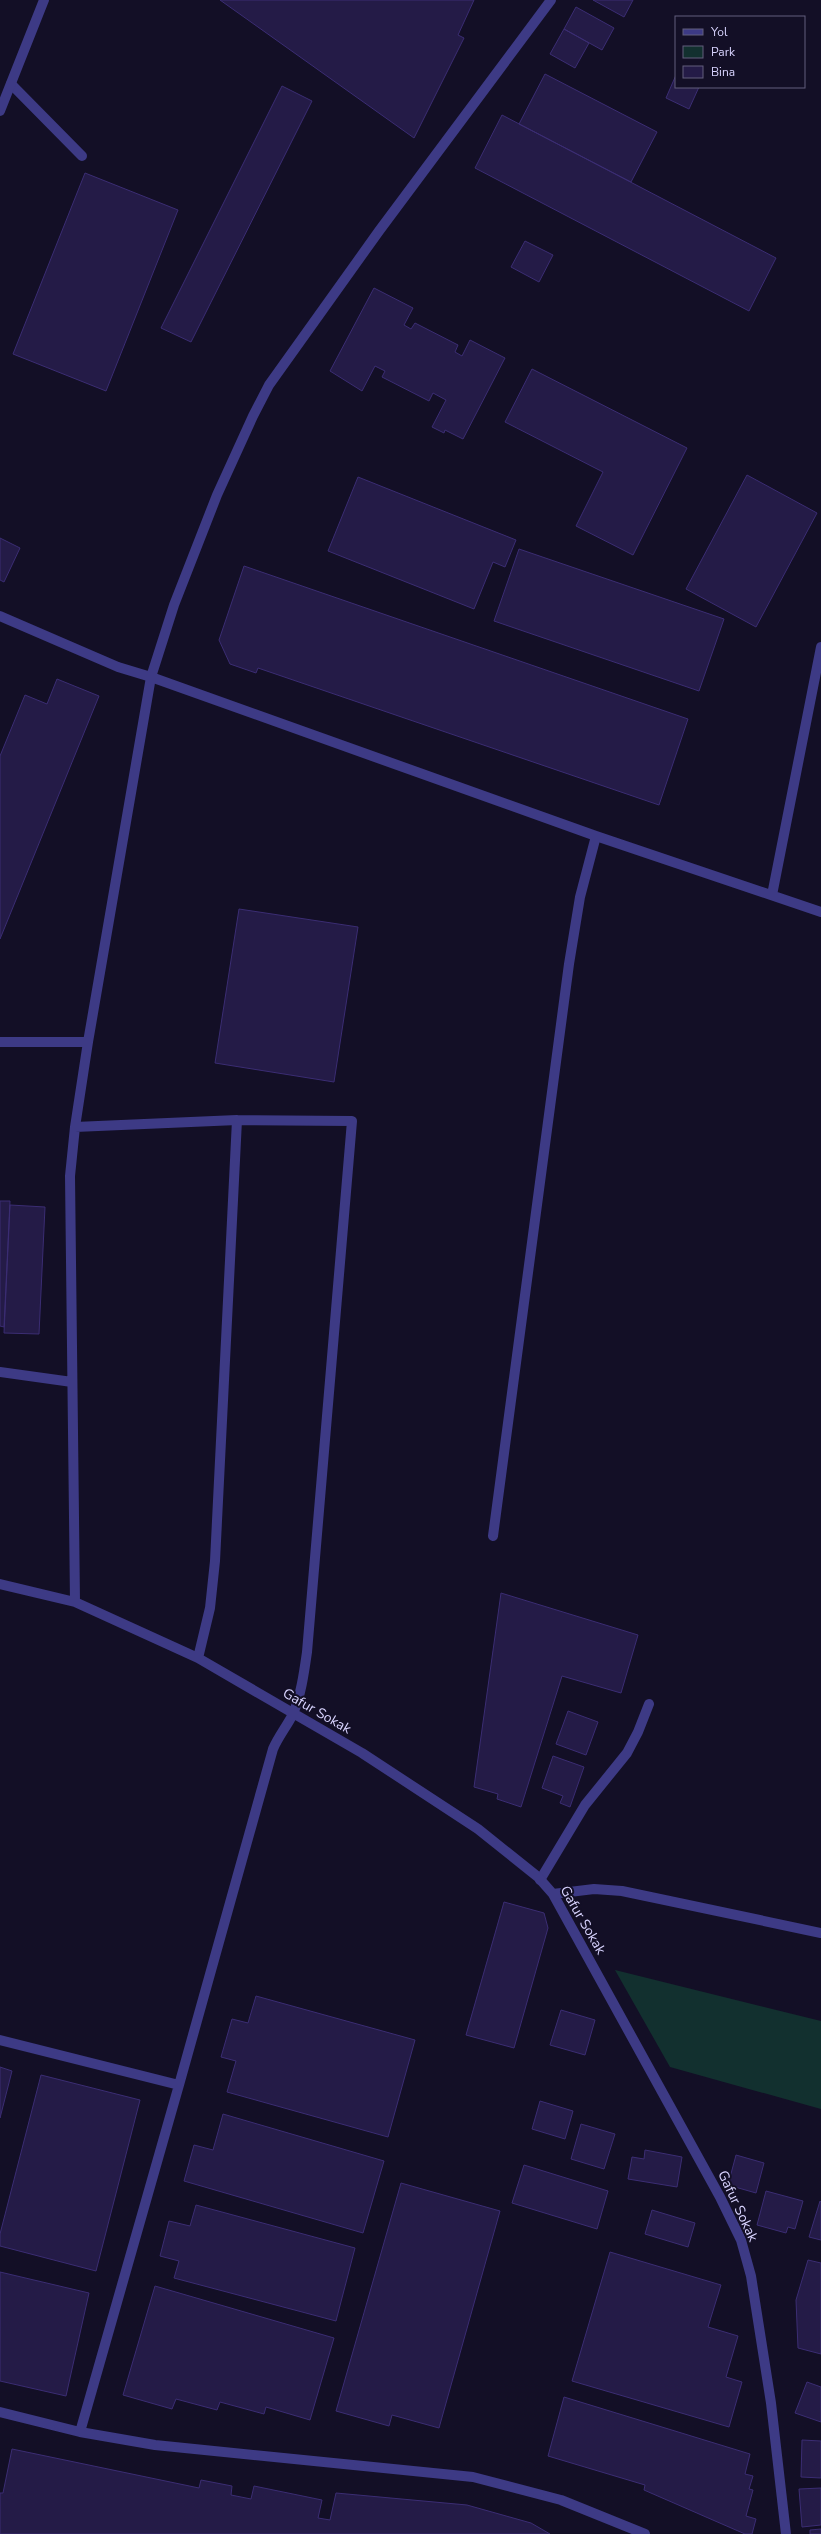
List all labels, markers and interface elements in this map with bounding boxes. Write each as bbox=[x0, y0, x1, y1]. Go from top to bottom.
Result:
legend bbox=[675, 16, 805, 88]
text: Yol bbox=[710, 24, 728, 40]
text: Park bbox=[711, 44, 736, 60]
text: Bina bbox=[711, 64, 735, 80]
street label: Gafur Sokak bbox=[279, 1684, 356, 1739]
street label: Gafur Sokak bbox=[556, 1882, 611, 1959]
street label: Gafur Sokak bbox=[713, 2167, 763, 2246]

